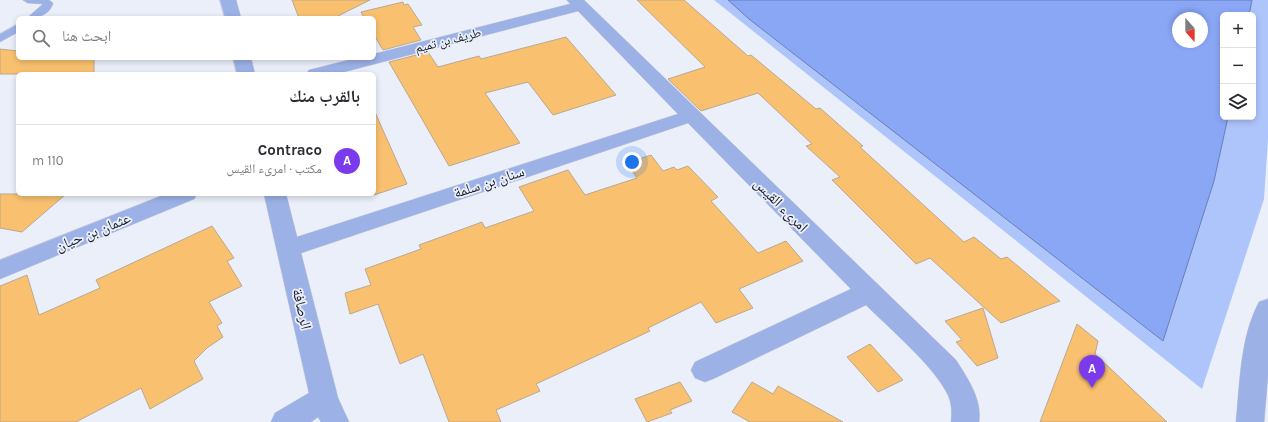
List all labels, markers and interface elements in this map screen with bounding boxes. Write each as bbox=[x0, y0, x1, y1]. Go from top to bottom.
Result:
north arrow bbox=[1172, 12, 1208, 48]
map controls bbox=[1220, 12, 1256, 120]
button: + bbox=[1220, 12, 1256, 48]
search box bbox=[16, 16, 376, 60]
street label: طريف بن تميم bbox=[413, 25, 483, 56]
icon: search bbox=[30, 27, 52, 49]
text: ابحث هنا bbox=[62, 27, 111, 45]
button: − bbox=[1220, 48, 1256, 84]
button: layers bbox=[1220, 84, 1256, 120]
text: بالقرب منك bbox=[289, 86, 360, 106]
text: Contraco bbox=[258, 141, 322, 159]
your location bbox=[622, 152, 642, 172]
text: 110 m bbox=[32, 153, 64, 168]
text: A bbox=[343, 153, 351, 168]
text: مكتب · امرىء القيس bbox=[226, 161, 322, 176]
street label: سنان بن سلمة bbox=[451, 162, 527, 203]
street label: امرىء القيس bbox=[750, 174, 812, 236]
street label: عثمان بن حيان bbox=[53, 209, 134, 256]
street label: الرصافة bbox=[289, 287, 315, 331]
pin: A bbox=[1079, 355, 1105, 388]

